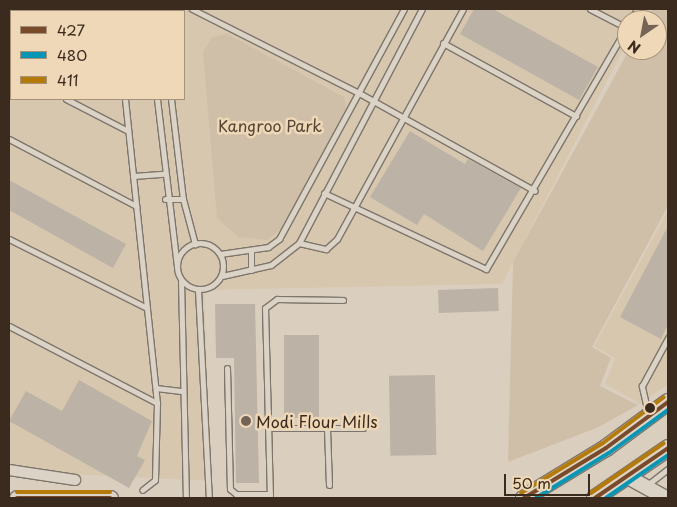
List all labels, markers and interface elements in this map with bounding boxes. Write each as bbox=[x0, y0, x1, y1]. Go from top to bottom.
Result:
legend bbox=[10, 10, 185, 100]
north arrow bbox=[617, 10, 667, 60]
text: 427 bbox=[57, 18, 85, 41]
text: N bbox=[624, 35, 644, 59]
text: 480 bbox=[57, 43, 87, 66]
text: 411 bbox=[57, 68, 78, 91]
park label: Kangroo Park bbox=[218, 115, 322, 135]
unlabelled marker bbox=[645, 403, 655, 413]
place label: Modi Flour Mills bbox=[256, 411, 378, 431]
marker: Modi Flour Mills bbox=[240, 415, 252, 427]
scale bar bbox=[507, 464, 593, 496]
text: 50 m bbox=[512, 471, 551, 494]

